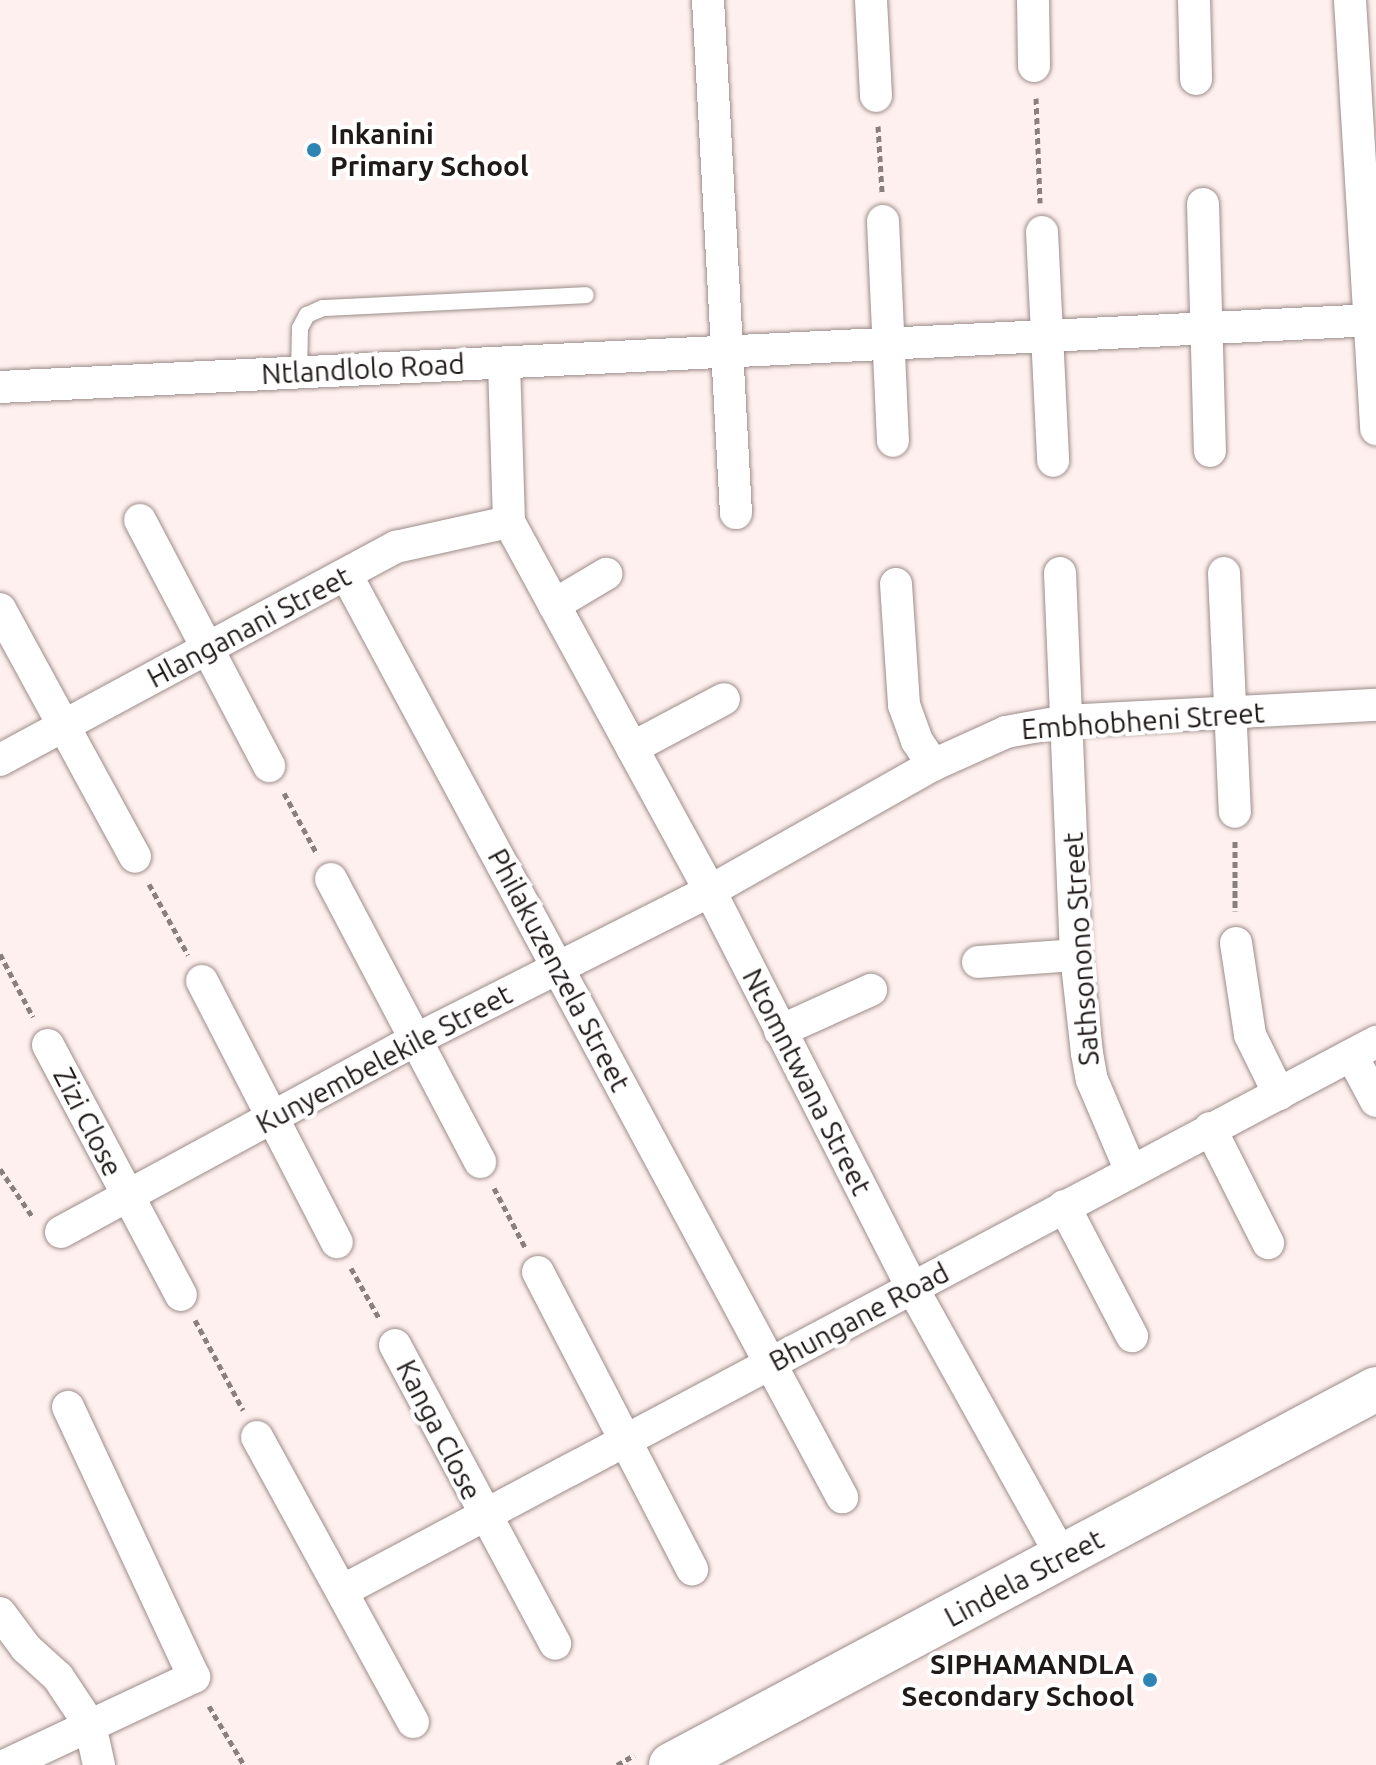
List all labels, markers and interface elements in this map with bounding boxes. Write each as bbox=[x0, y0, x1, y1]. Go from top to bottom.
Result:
place label: Inkanini Primary School bbox=[330, 117, 528, 183]
marker: Inkanini Primary School bbox=[305, 141, 323, 159]
street label: Ntlandlolo Road bbox=[260, 347, 466, 391]
street label: Hlanganani Street bbox=[142, 559, 356, 695]
street label: Embhobheni Street bbox=[1020, 696, 1266, 746]
street label: Sathsonono Street bbox=[1056, 831, 1106, 1067]
street label: Philakuzenzela Street bbox=[481, 843, 637, 1097]
street label: Ntomntwana Street bbox=[735, 963, 879, 1201]
street label: Kunyembelekile Street bbox=[250, 977, 518, 1141]
street label: Zizi Close bbox=[46, 1062, 130, 1182]
street label: Bhungane Road bbox=[763, 1256, 955, 1378]
street label: Kanga Close bbox=[389, 1354, 489, 1506]
street label: Lindela Street bbox=[939, 1522, 1109, 1634]
place label: SIPHAMANDLA Secondary School bbox=[902, 1647, 1134, 1713]
marker: SIPHAMANDLA Secondary School bbox=[1141, 1671, 1159, 1689]

